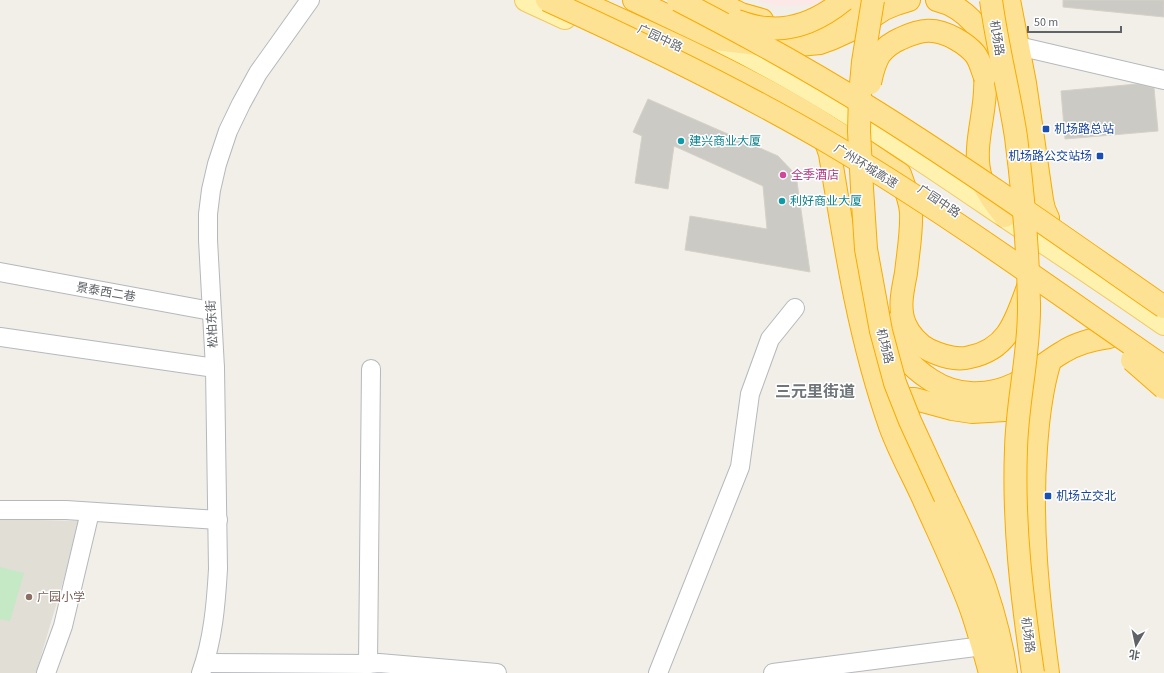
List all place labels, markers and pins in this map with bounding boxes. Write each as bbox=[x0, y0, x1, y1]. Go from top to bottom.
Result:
place label: 机场路总站 bbox=[1054, 121, 1114, 138]
marker: 机场路总站 bbox=[1041, 124, 1051, 134]
place label: 建兴商业大厦 bbox=[689, 133, 761, 150]
marker: 建兴商业大厦 bbox=[676, 136, 686, 146]
place label: 机场路公交站场 bbox=[1008, 148, 1092, 165]
marker: 机场路公交站场 bbox=[1095, 151, 1105, 161]
place label: 全季酒店 bbox=[791, 167, 839, 184]
marker: 全季酒店 bbox=[778, 170, 788, 180]
place label: 利好商业大厦 bbox=[790, 193, 862, 210]
marker: 利好商业大厦 bbox=[777, 196, 787, 206]
place label: 机场立交北 bbox=[1056, 488, 1116, 505]
marker: 机场立交北 bbox=[1043, 491, 1053, 501]
place label: 广园小学 bbox=[37, 589, 85, 606]
marker: 广园小学 bbox=[24, 592, 34, 602]

